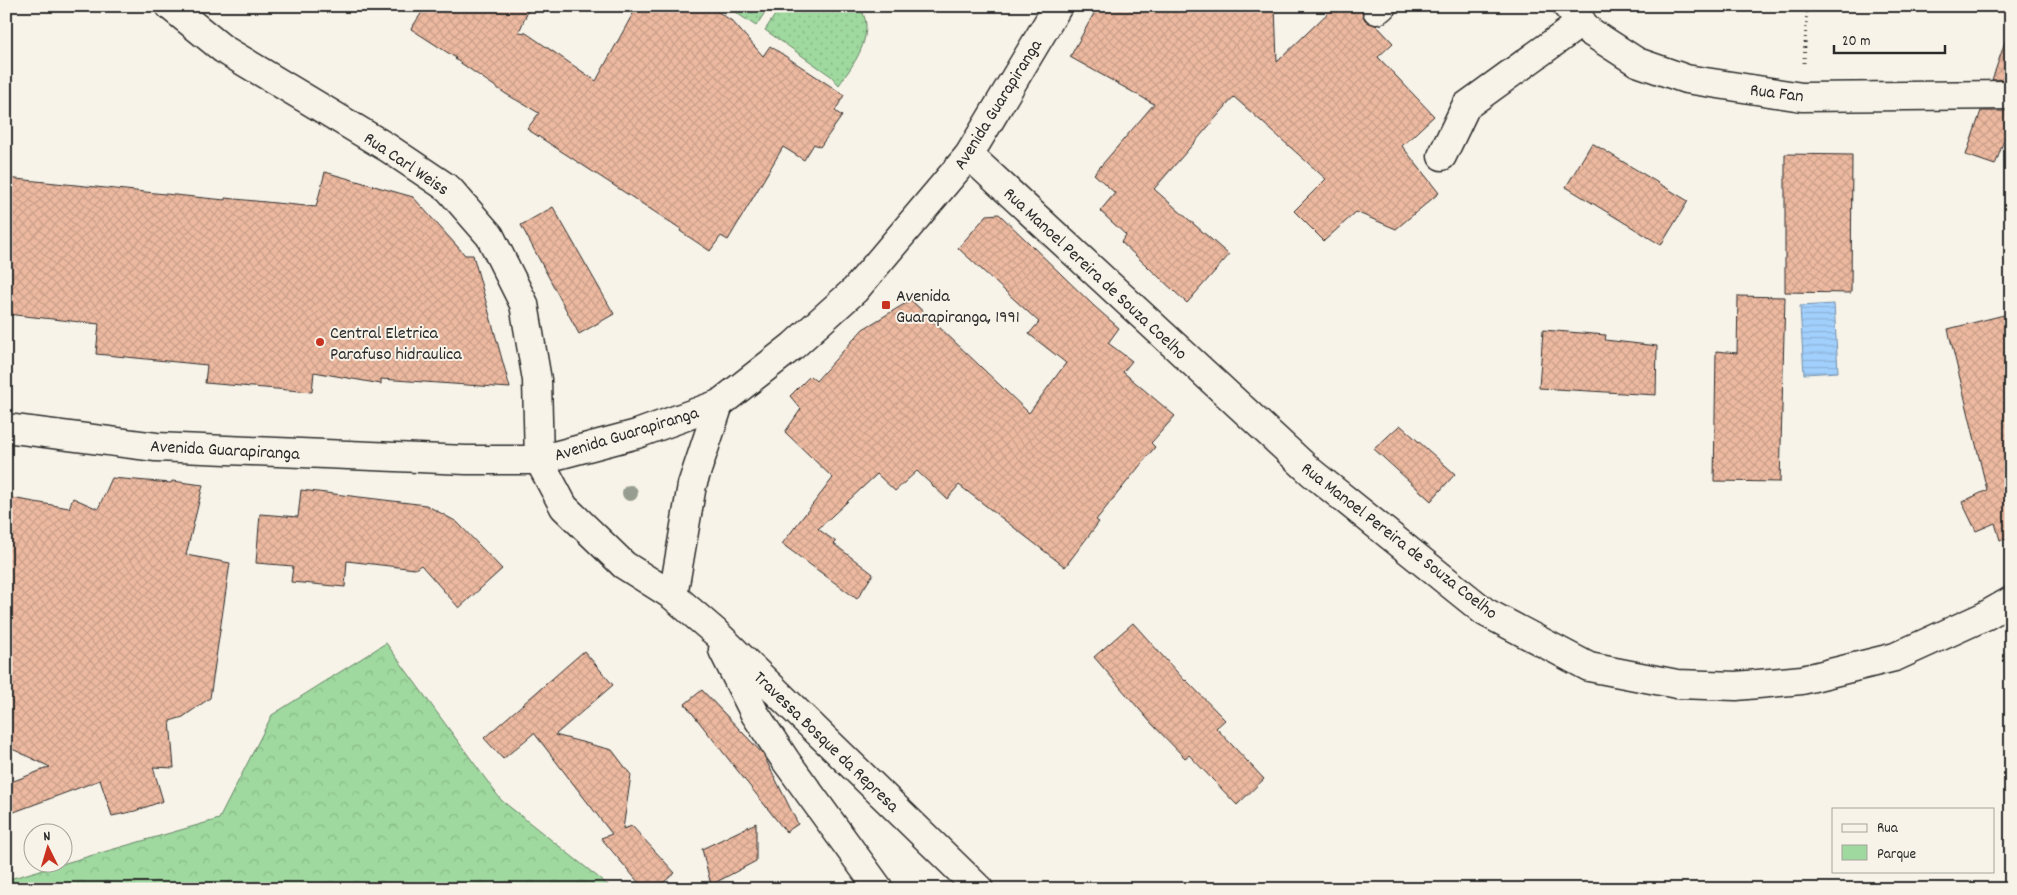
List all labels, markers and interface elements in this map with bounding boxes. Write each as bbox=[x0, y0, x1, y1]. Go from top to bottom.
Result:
scale bar bbox=[1834, 22, 1946, 54]
text: 20 m bbox=[1842, 31, 1870, 53]
street label: Avenida Guarapiranga bbox=[949, 35, 1050, 175]
street label: Rua Fan bbox=[1748, 79, 1805, 110]
street label: Rua Carl Weiss bbox=[358, 127, 453, 203]
street label: Rua Manoel Pereira de Souza Coelho bbox=[997, 183, 1192, 367]
place label: Avenida Guarapiranga, 1991 bbox=[896, 285, 1020, 331]
marker: Avenida Guarapiranga, 1991 bbox=[880, 299, 892, 311]
place label: Central Eletrica Parafuso hidraulica bbox=[330, 322, 462, 368]
marker: Central Eletrica Parafuso hidraulica bbox=[314, 336, 326, 348]
street label: Avenida Guarapiranga bbox=[552, 401, 702, 469]
street label: Avenida Guarapiranga bbox=[149, 435, 301, 468]
street label: Rua Manoel Pereira de Souza Coelho bbox=[1295, 457, 1502, 627]
street label: Travessa Bosque da Represa bbox=[747, 666, 904, 820]
legend bbox=[1832, 808, 1994, 872]
text: Rua bbox=[1877, 818, 1899, 840]
north arrow bbox=[22, 822, 72, 872]
text: N bbox=[43, 827, 51, 847]
text: Parque bbox=[1877, 844, 1917, 866]

